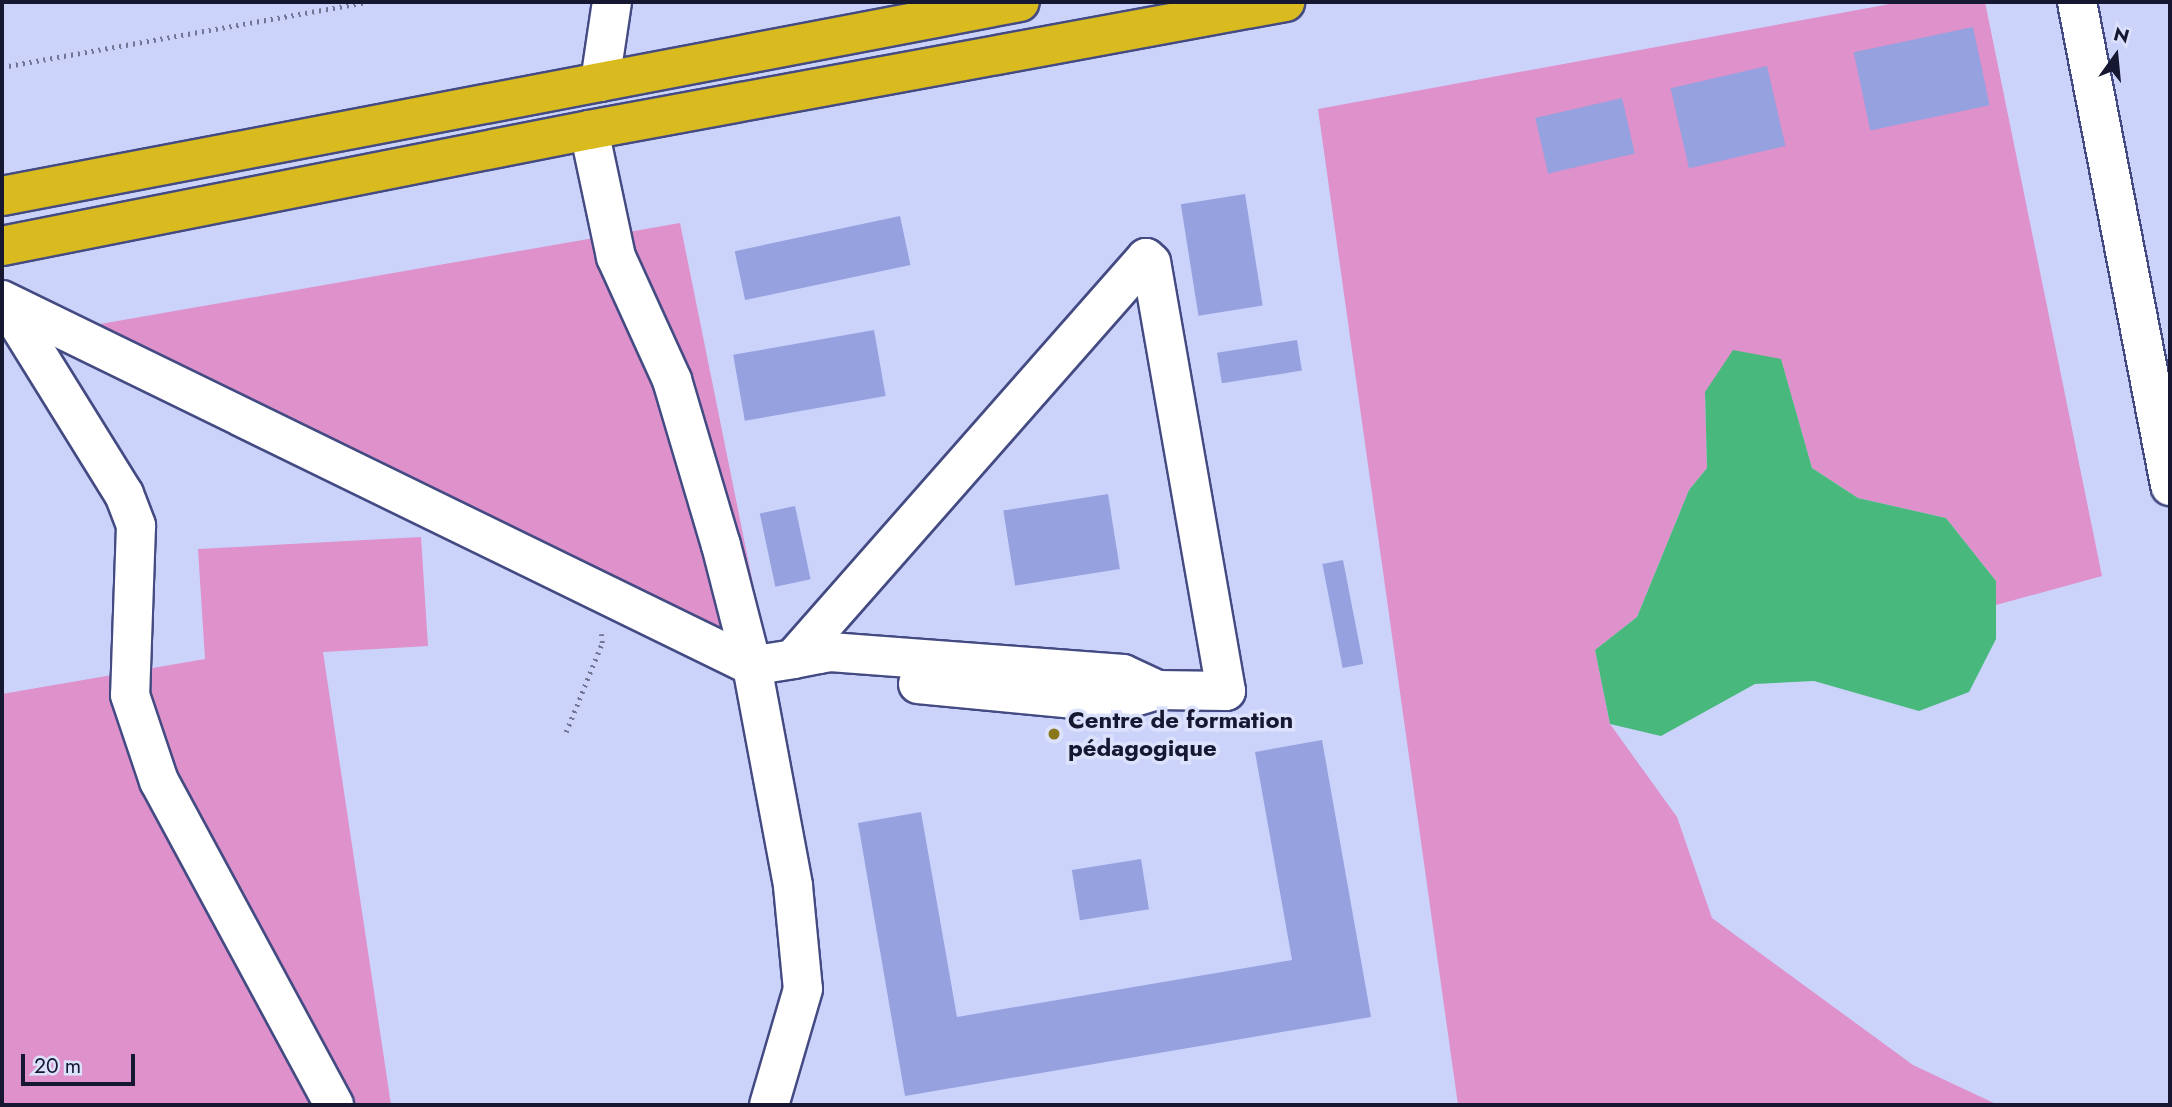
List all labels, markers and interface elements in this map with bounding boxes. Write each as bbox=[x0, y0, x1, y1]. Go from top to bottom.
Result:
text: N bbox=[2111, 20, 2132, 50]
north arrow bbox=[2081, 21, 2151, 91]
place label: Centre de formation pédagogique bbox=[1068, 706, 1293, 762]
marker: Centre de formation pédagogique bbox=[1046, 726, 1062, 742]
scale bar bbox=[24, 1040, 138, 1084]
text: 20 m bbox=[34, 1051, 81, 1081]

